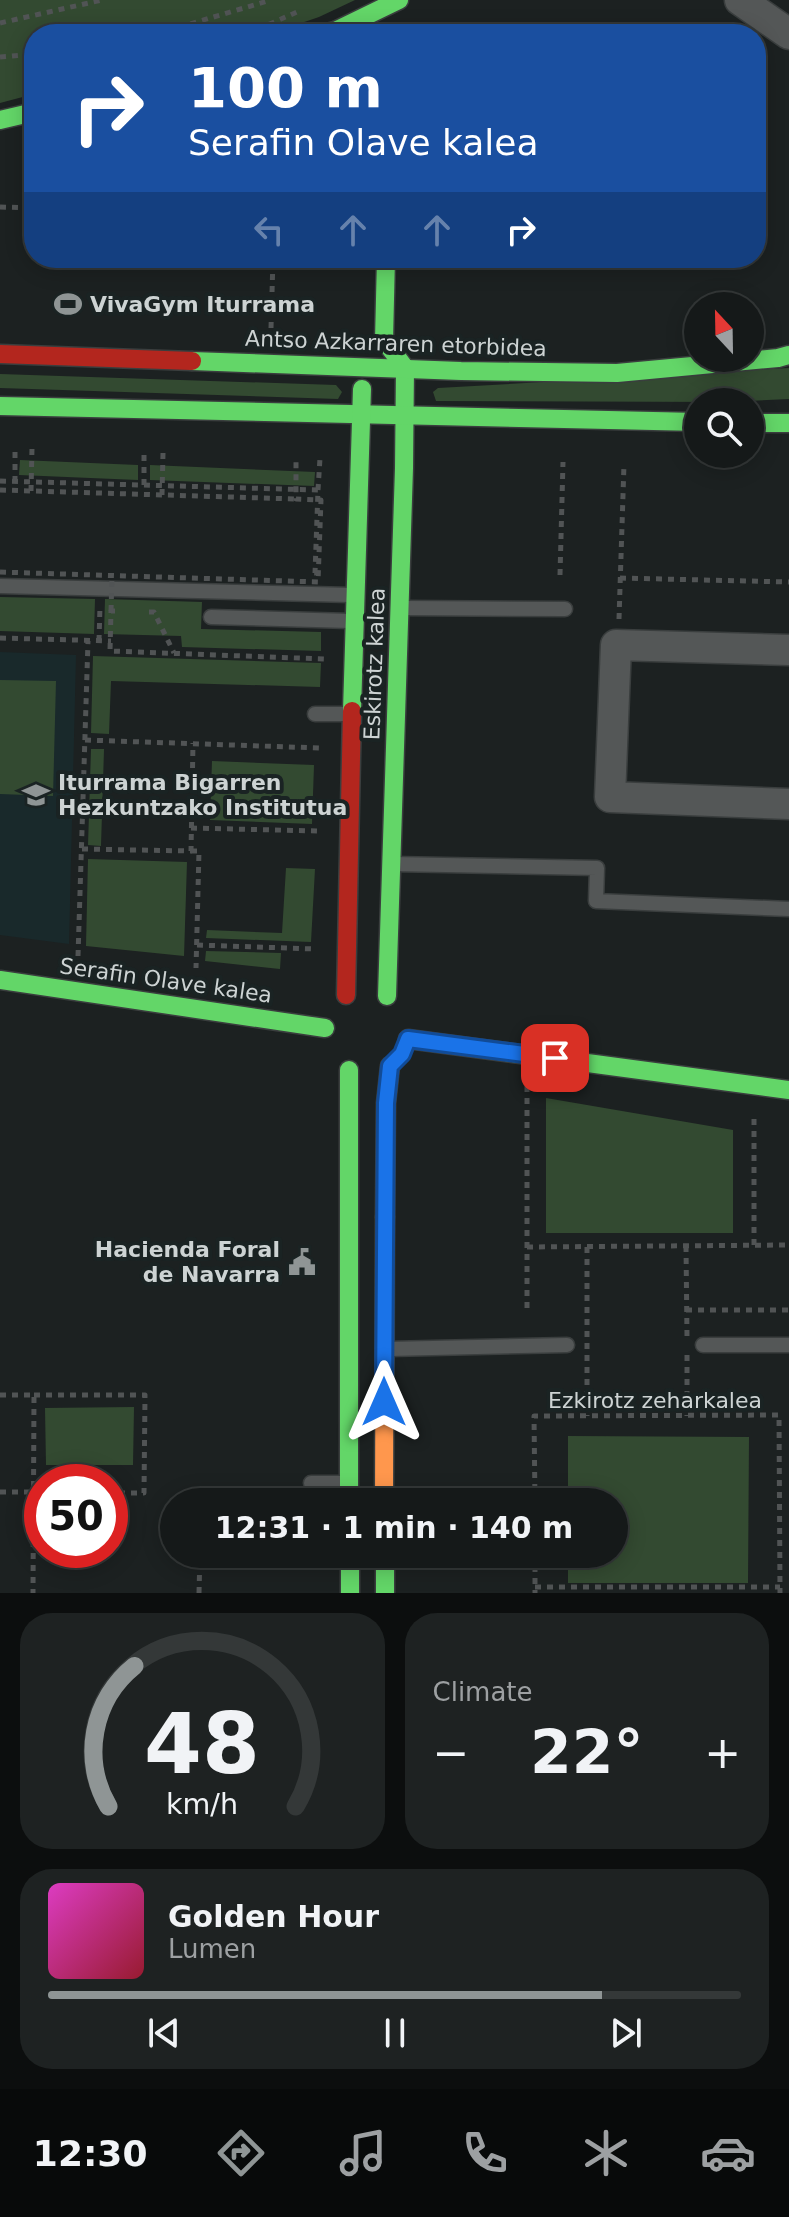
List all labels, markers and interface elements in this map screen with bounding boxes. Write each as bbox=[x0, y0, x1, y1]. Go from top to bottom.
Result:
text: 100 m bbox=[188, 55, 383, 120]
icon: right bbox=[56, 56, 160, 160]
text: Serafin Olave kalea bbox=[188, 122, 539, 163]
icon: left bbox=[247, 208, 291, 252]
icon: ahead bbox=[331, 208, 375, 252]
icon: ahead bbox=[415, 208, 459, 252]
icon: right bbox=[499, 208, 543, 252]
sports icon: VivaGym Iturrama bbox=[53, 289, 83, 319]
place label: VivaGym Iturrama bbox=[90, 292, 315, 317]
north arrow bbox=[684, 292, 764, 372]
map controls bbox=[684, 292, 764, 468]
street label: Antso Azkarraren etorbidea bbox=[245, 326, 547, 361]
button: search bbox=[684, 388, 764, 468]
street label: Eskirotz kalea bbox=[359, 587, 390, 741]
place label: Iturrama Bigarren Hezkuntzako Institutua bbox=[58, 770, 347, 820]
school or university icon: Iturrama Bigarren Hezkuntzako Institutua bbox=[21, 780, 51, 810]
street label: Serafin Olave kalea bbox=[58, 953, 274, 1008]
pin bbox=[521, 1024, 589, 1092]
icon: arrive bbox=[533, 1036, 577, 1080]
place label: Hacienda Foral de Navarra bbox=[95, 1237, 280, 1287]
public building icon: Hacienda Foral de Navarra bbox=[287, 1247, 317, 1277]
position arrow bbox=[342, 1360, 426, 1444]
street label: Ezkirotz zeharkalea bbox=[548, 1388, 762, 1413]
speed limit sign: 50 bbox=[24, 1464, 128, 1568]
text: 12:31 · 1 min · 140 m bbox=[215, 1510, 573, 1545]
text: Climate bbox=[433, 1677, 533, 1707]
text: 48 bbox=[144, 1696, 260, 1793]
text: 22° bbox=[530, 1717, 644, 1787]
text: − bbox=[433, 1727, 469, 1778]
text: + bbox=[704, 1727, 741, 1778]
text: km/h bbox=[166, 1787, 238, 1821]
text: Golden Hour bbox=[168, 1899, 379, 1934]
text: Lumen bbox=[168, 1934, 256, 1964]
icon: previous bbox=[142, 2011, 186, 2055]
icon: pause bbox=[373, 2011, 417, 2055]
icon: next bbox=[604, 2011, 648, 2055]
icon: directions bbox=[213, 2125, 269, 2181]
icon: music bbox=[335, 2125, 391, 2181]
icon: phone bbox=[457, 2125, 513, 2181]
icon: climate bbox=[578, 2125, 634, 2181]
icon: car bbox=[700, 2125, 756, 2181]
text: 12:30 bbox=[33, 2133, 147, 2174]

